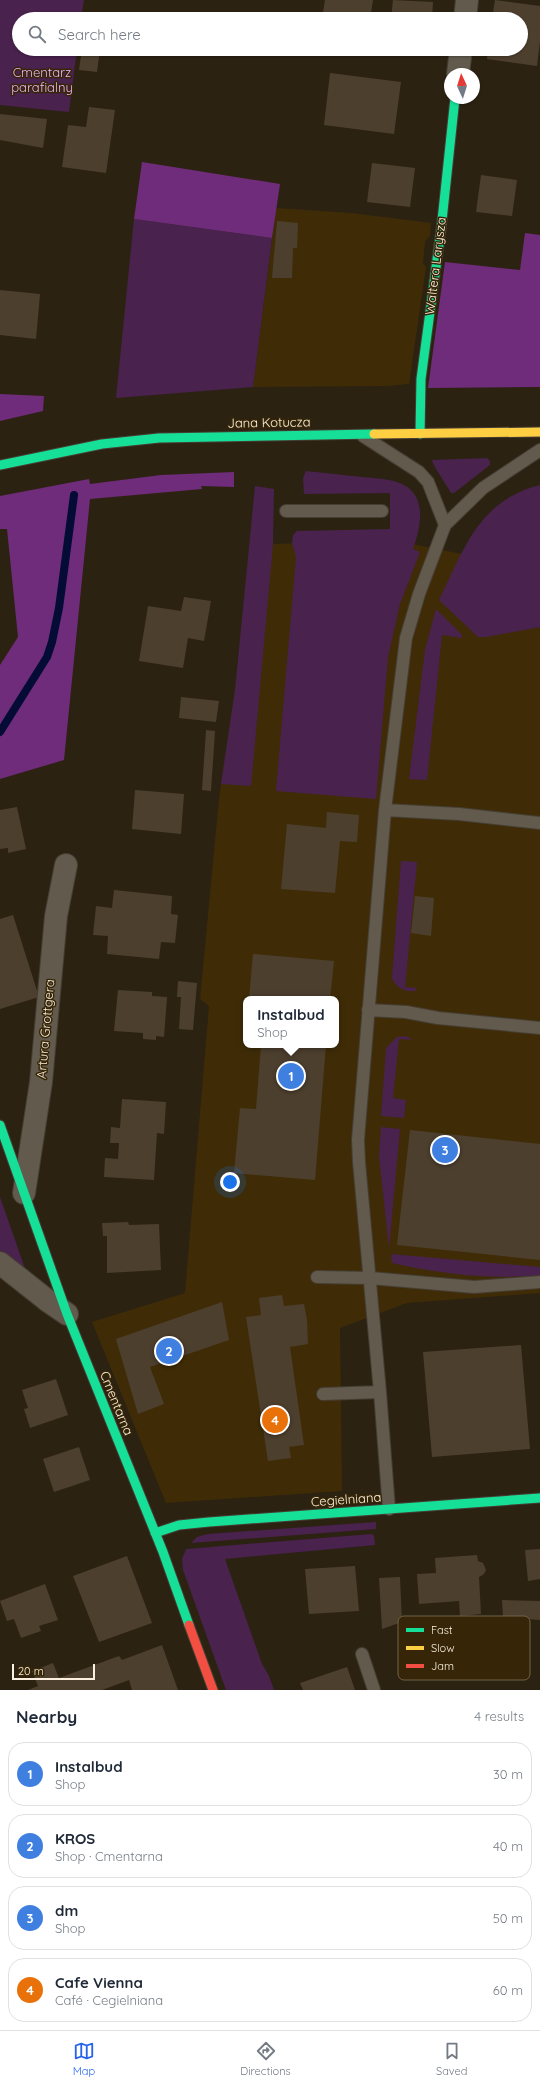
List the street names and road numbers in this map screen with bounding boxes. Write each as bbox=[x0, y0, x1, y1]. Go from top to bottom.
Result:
street label: Waltera Larysza bbox=[421, 216, 449, 316]
street label: Jana Kotucza bbox=[227, 413, 311, 431]
street label: Artura Grottgera bbox=[33, 979, 57, 1079]
street label: Cmentarna bbox=[97, 1369, 137, 1437]
street label: Cegielniana bbox=[310, 1489, 382, 1509]

